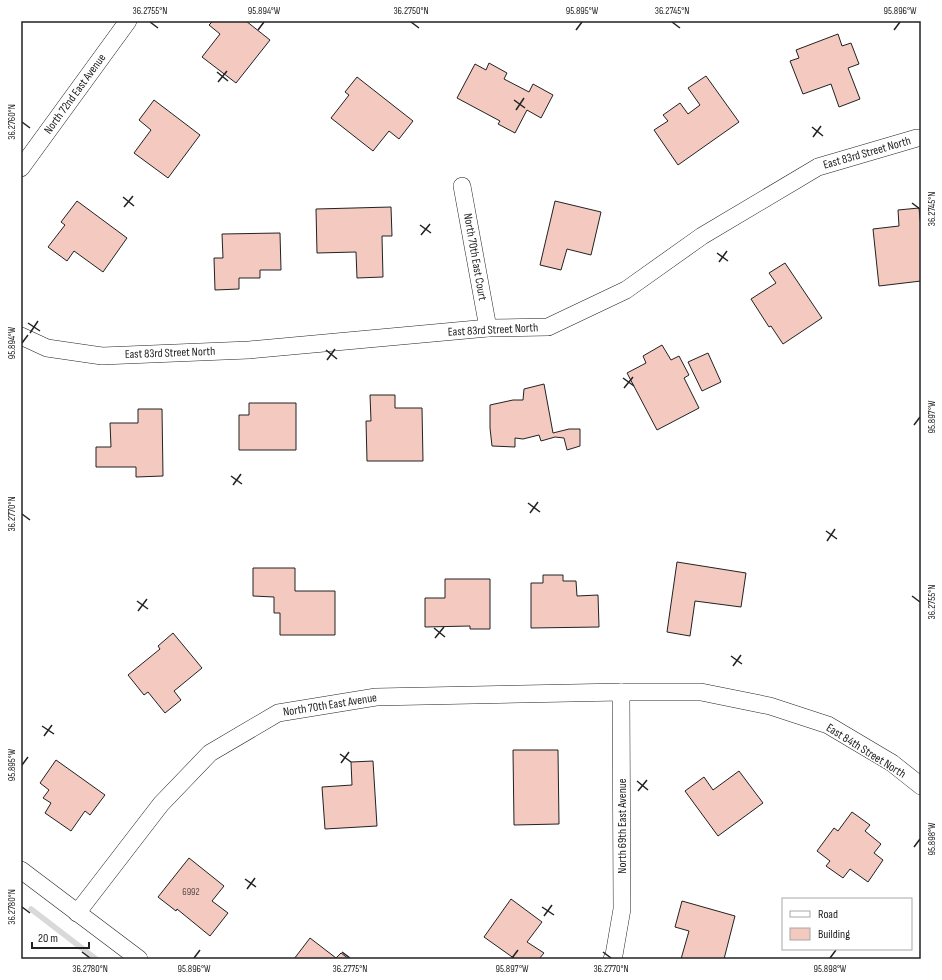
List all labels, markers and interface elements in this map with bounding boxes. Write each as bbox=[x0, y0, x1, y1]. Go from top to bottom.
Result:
text: 36.2755°N bbox=[133, 5, 167, 17]
text: 95.894°W bbox=[248, 5, 281, 17]
text: 36.2750°N bbox=[393, 5, 429, 17]
text: 95.895°W bbox=[566, 5, 599, 17]
text: 36.2745°N bbox=[655, 5, 689, 17]
text: 95.896°W bbox=[884, 5, 917, 17]
street label: North 72nd East Avenue bbox=[41, 51, 109, 137]
text: 36.2760°N bbox=[6, 104, 18, 140]
street label: East 83rd Street North bbox=[821, 133, 913, 173]
text: 36.2745°N bbox=[926, 192, 938, 226]
street label: North 70th East Court bbox=[460, 212, 490, 302]
street label: East 83rd Street North bbox=[447, 320, 539, 340]
text: 95.894°W bbox=[6, 326, 18, 359]
street label: East 83rd Street North bbox=[125, 344, 215, 362]
text: 95.897°W bbox=[926, 400, 938, 433]
text: 36.2770°N bbox=[6, 496, 18, 532]
text: 36.2755°N bbox=[926, 585, 938, 619]
street label: North 70th East Avenue bbox=[282, 690, 378, 720]
street label: East 84th Street North bbox=[823, 720, 909, 782]
text: 95.895°W bbox=[6, 748, 18, 781]
street label: North 69th East Avenue bbox=[615, 778, 630, 874]
text: 95.898°W bbox=[926, 822, 938, 855]
house number: 6992 bbox=[182, 886, 200, 898]
text: 36.2780°N bbox=[6, 889, 18, 925]
legend bbox=[782, 898, 912, 950]
text: Road bbox=[818, 907, 838, 922]
scale bar bbox=[32, 924, 89, 950]
text: Building bbox=[818, 927, 850, 942]
text: 20 m bbox=[38, 931, 58, 946]
text: 36.2780°N bbox=[72, 963, 108, 975]
text: 95.896°W bbox=[178, 963, 211, 975]
text: 36.2775°N bbox=[333, 963, 367, 975]
text: 95.897°W bbox=[496, 963, 529, 975]
text: 36.2770°N bbox=[593, 963, 629, 975]
text: 95.898°W bbox=[814, 963, 847, 975]

